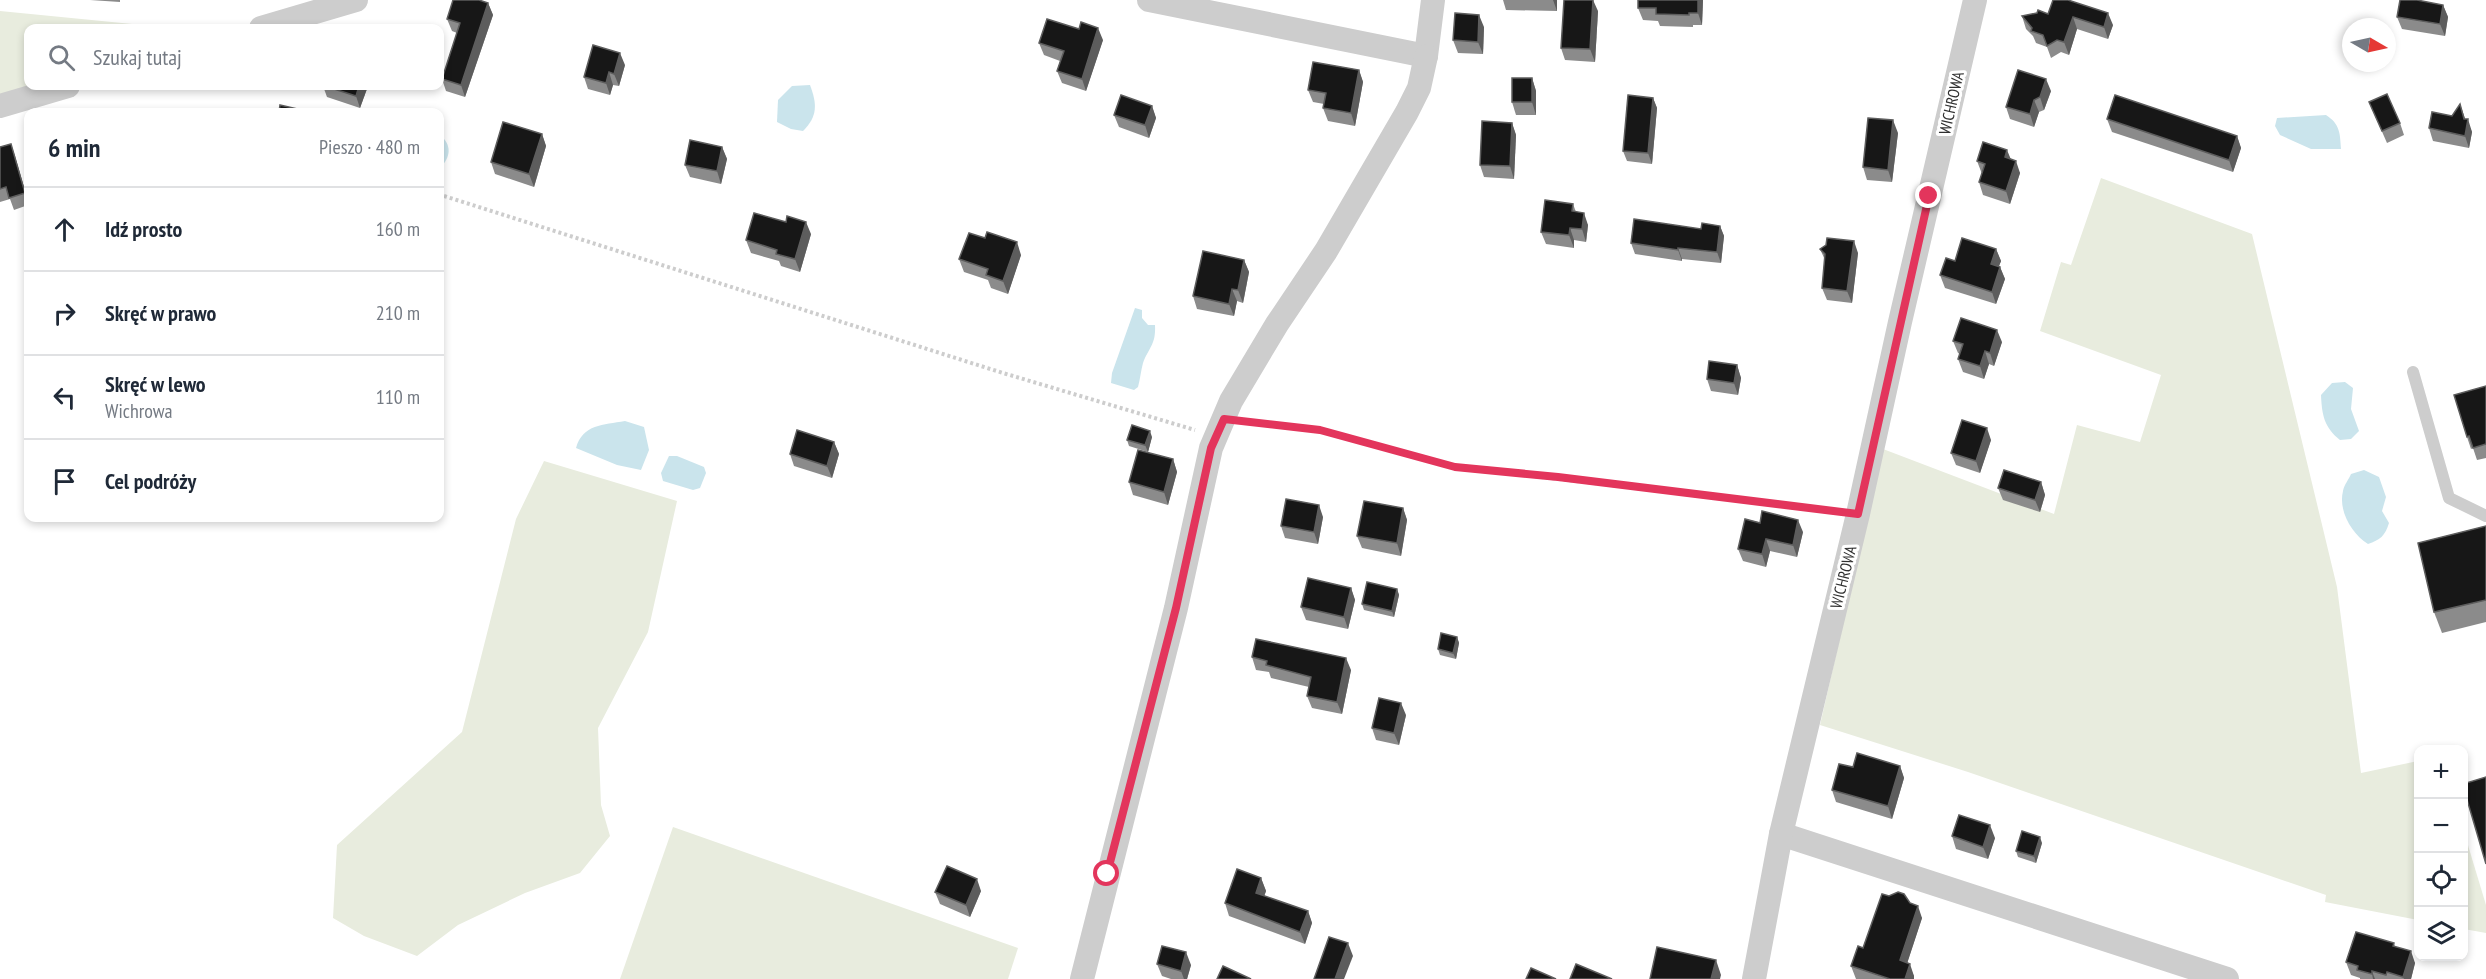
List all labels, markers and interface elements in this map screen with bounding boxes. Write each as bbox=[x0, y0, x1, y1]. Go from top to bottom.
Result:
north arrow bbox=[2342, 18, 2396, 72]
search box bbox=[24, 24, 444, 90]
icon: search bbox=[45, 41, 78, 74]
text: Szukaj tutaj bbox=[93, 43, 182, 71]
street label: WICHROWA bbox=[1934, 69, 1968, 136]
text: 6 min bbox=[48, 131, 101, 164]
text: Pieszo · 480 m bbox=[319, 134, 420, 160]
route end bbox=[1915, 182, 1941, 208]
icon: ahead bbox=[48, 213, 81, 246]
text: Idź prosto bbox=[105, 215, 182, 243]
text: 160 m bbox=[376, 216, 420, 242]
icon: right bbox=[48, 297, 81, 330]
text: Skręć w prawo bbox=[105, 299, 216, 327]
text: 210 m bbox=[376, 300, 420, 326]
text: Skręć w lewo bbox=[105, 370, 206, 398]
icon: left bbox=[48, 381, 81, 414]
text: 110 m bbox=[376, 384, 420, 410]
text: Wichrowa bbox=[105, 398, 172, 424]
icon: arrive bbox=[48, 465, 81, 498]
text: Cel podróży bbox=[105, 467, 196, 495]
street label: WICHROWA bbox=[1826, 543, 1861, 610]
map controls bbox=[2414, 745, 2468, 961]
button: + bbox=[2414, 745, 2468, 799]
button: − bbox=[2414, 799, 2468, 853]
button: locate bbox=[2414, 853, 2468, 907]
route start bbox=[1093, 860, 1119, 886]
button: layers bbox=[2414, 907, 2468, 961]

